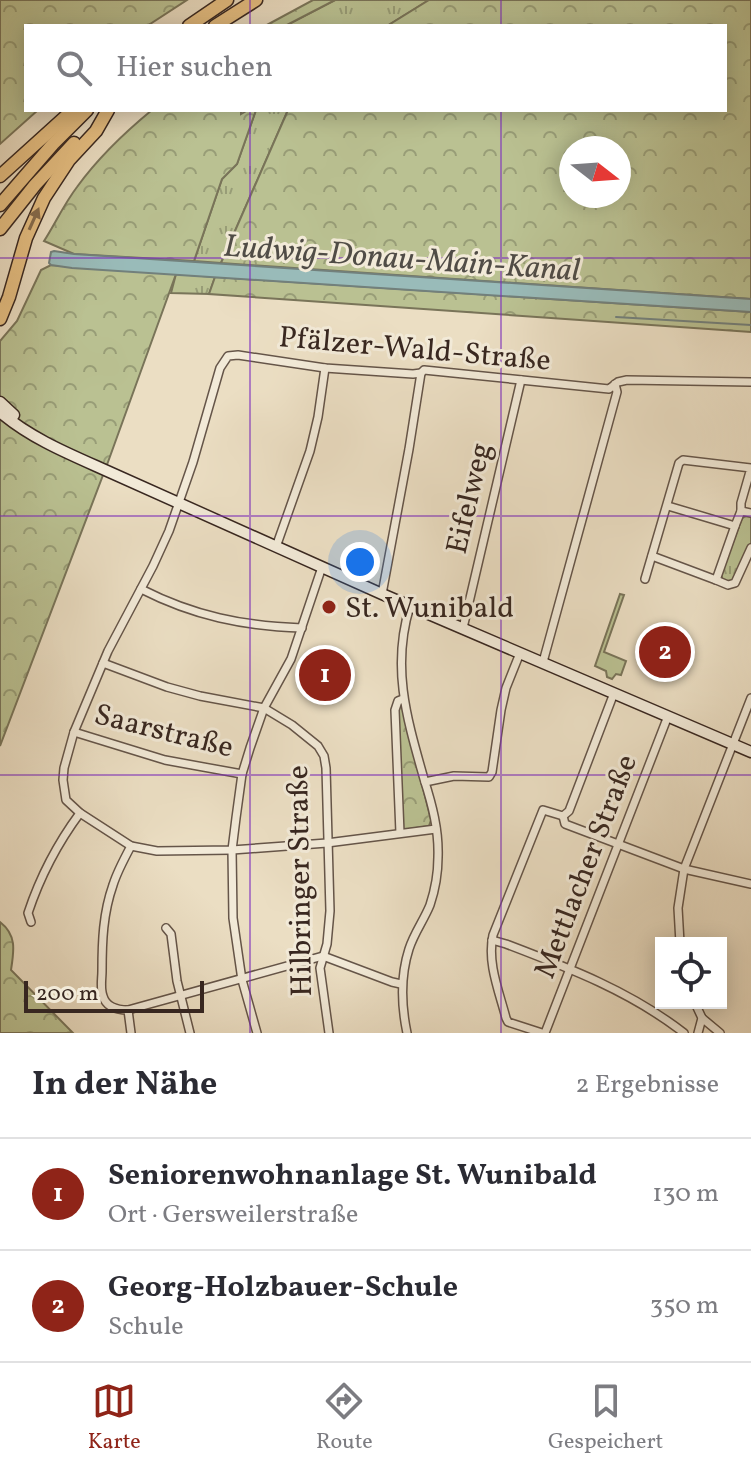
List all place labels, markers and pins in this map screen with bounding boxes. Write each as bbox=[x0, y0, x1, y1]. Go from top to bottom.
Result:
place label: St. Wunibald bbox=[345, 588, 514, 630]
marker: St. Wunibald bbox=[320, 598, 338, 616]
pin: 2 bbox=[639, 622, 691, 682]
pin: 1 bbox=[299, 645, 351, 705]

